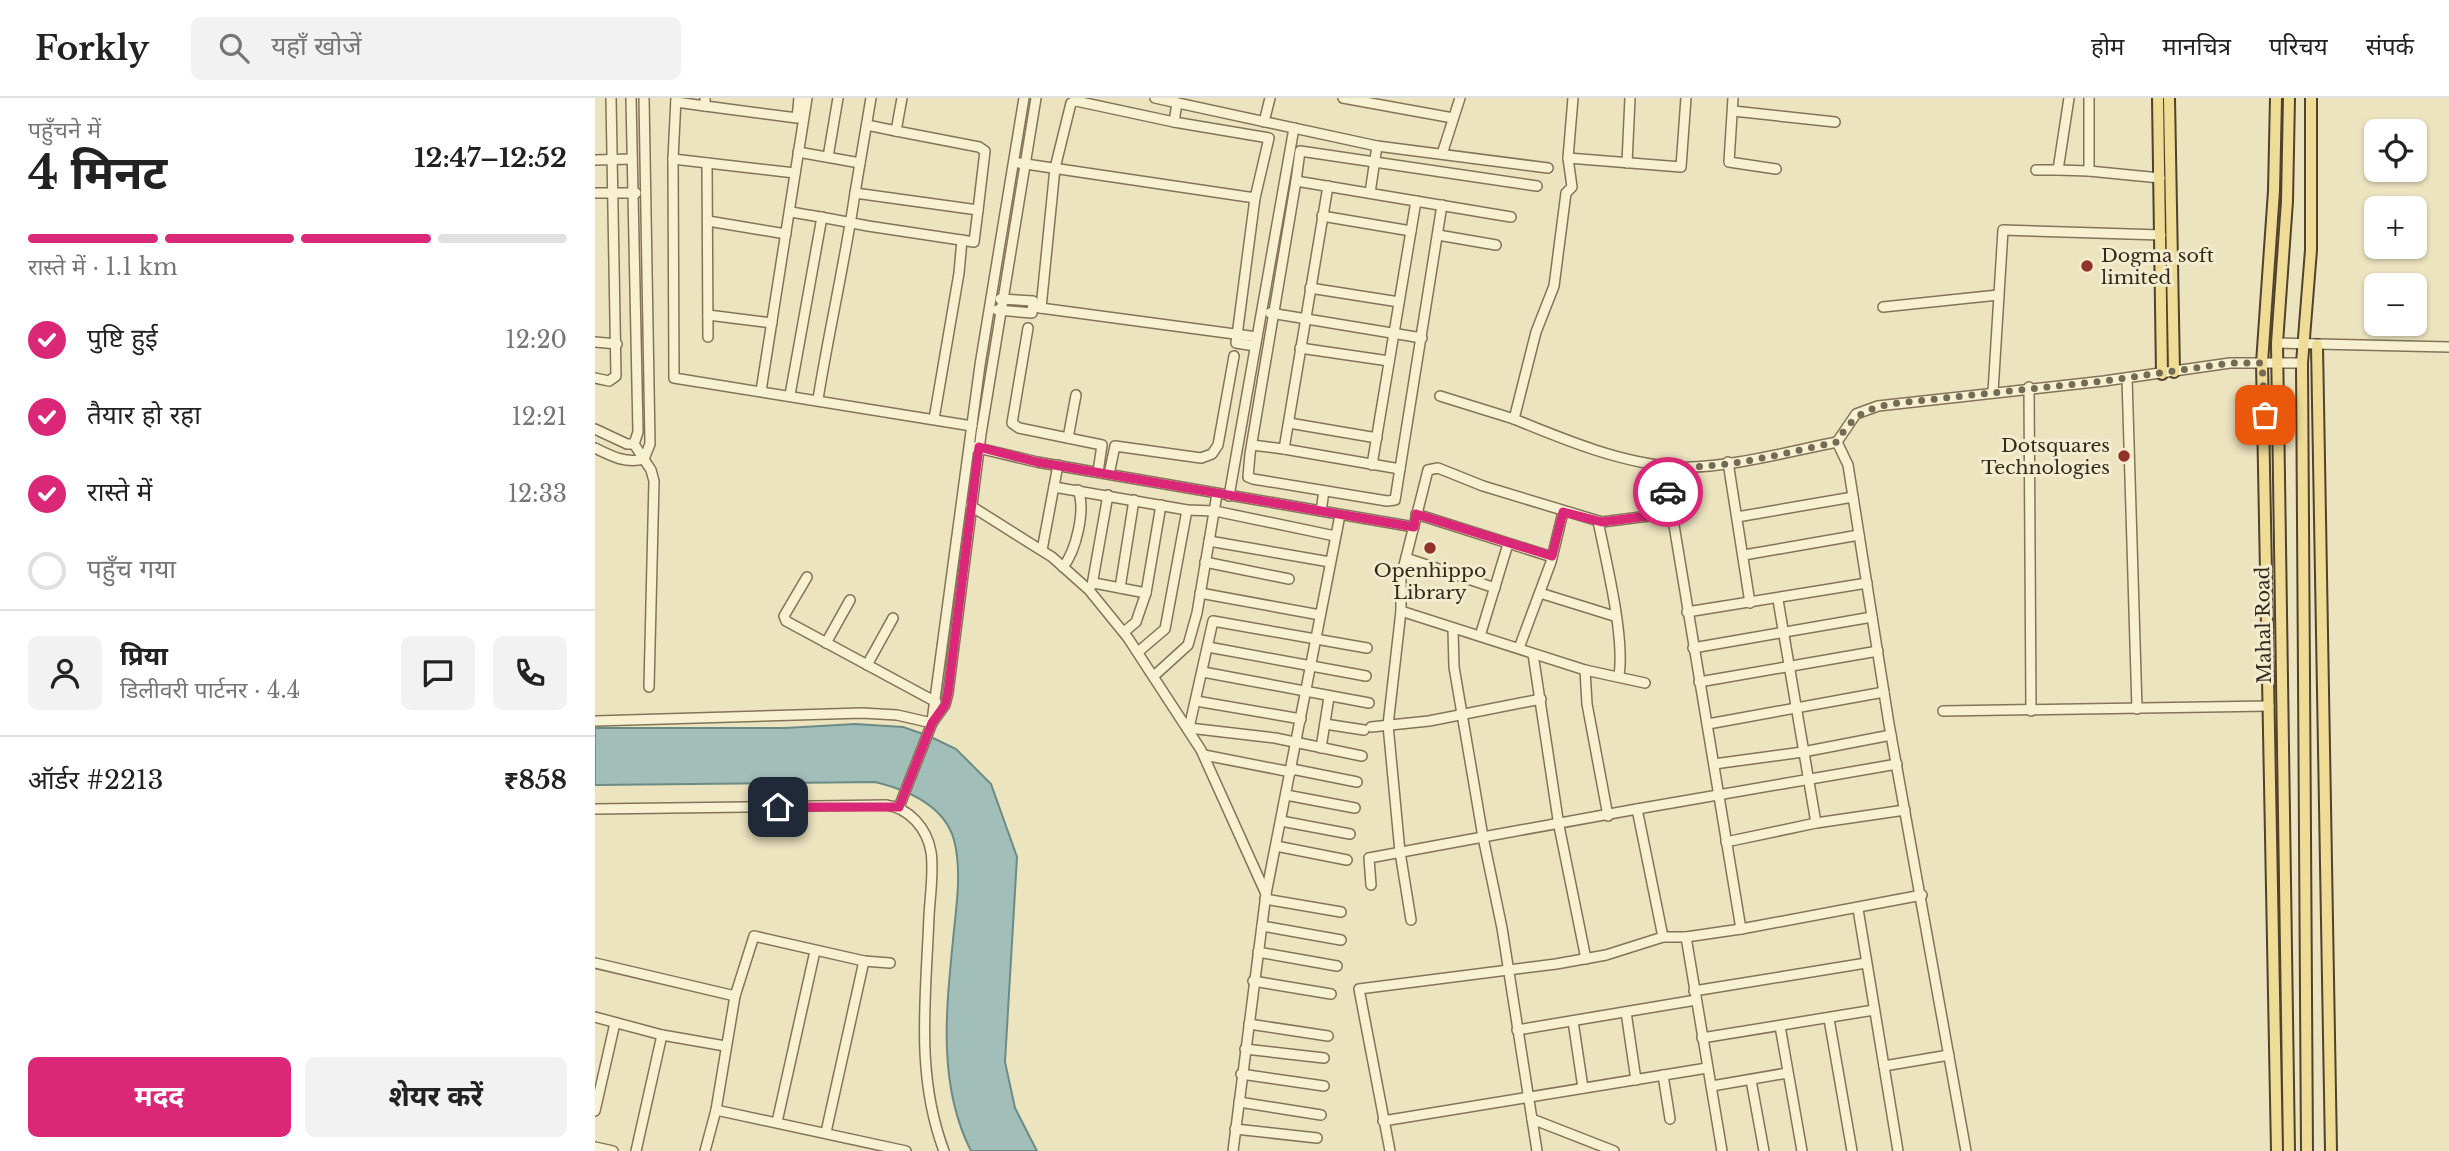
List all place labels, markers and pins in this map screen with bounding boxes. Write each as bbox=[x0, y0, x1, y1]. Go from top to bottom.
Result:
place label: Dogma soft limited bbox=[2101, 244, 2215, 289]
marker: Dogma soft limited bbox=[2079, 258, 2095, 274]
pin bbox=[2235, 385, 2295, 445]
place label: Dotsquares Technologies bbox=[1981, 434, 2110, 479]
marker: Dotsquares Technologies bbox=[2116, 448, 2132, 464]
marker: Openhippo Library bbox=[1422, 540, 1438, 556]
place label: Openhippo Library bbox=[1374, 559, 1486, 604]
pin bbox=[748, 777, 808, 837]

